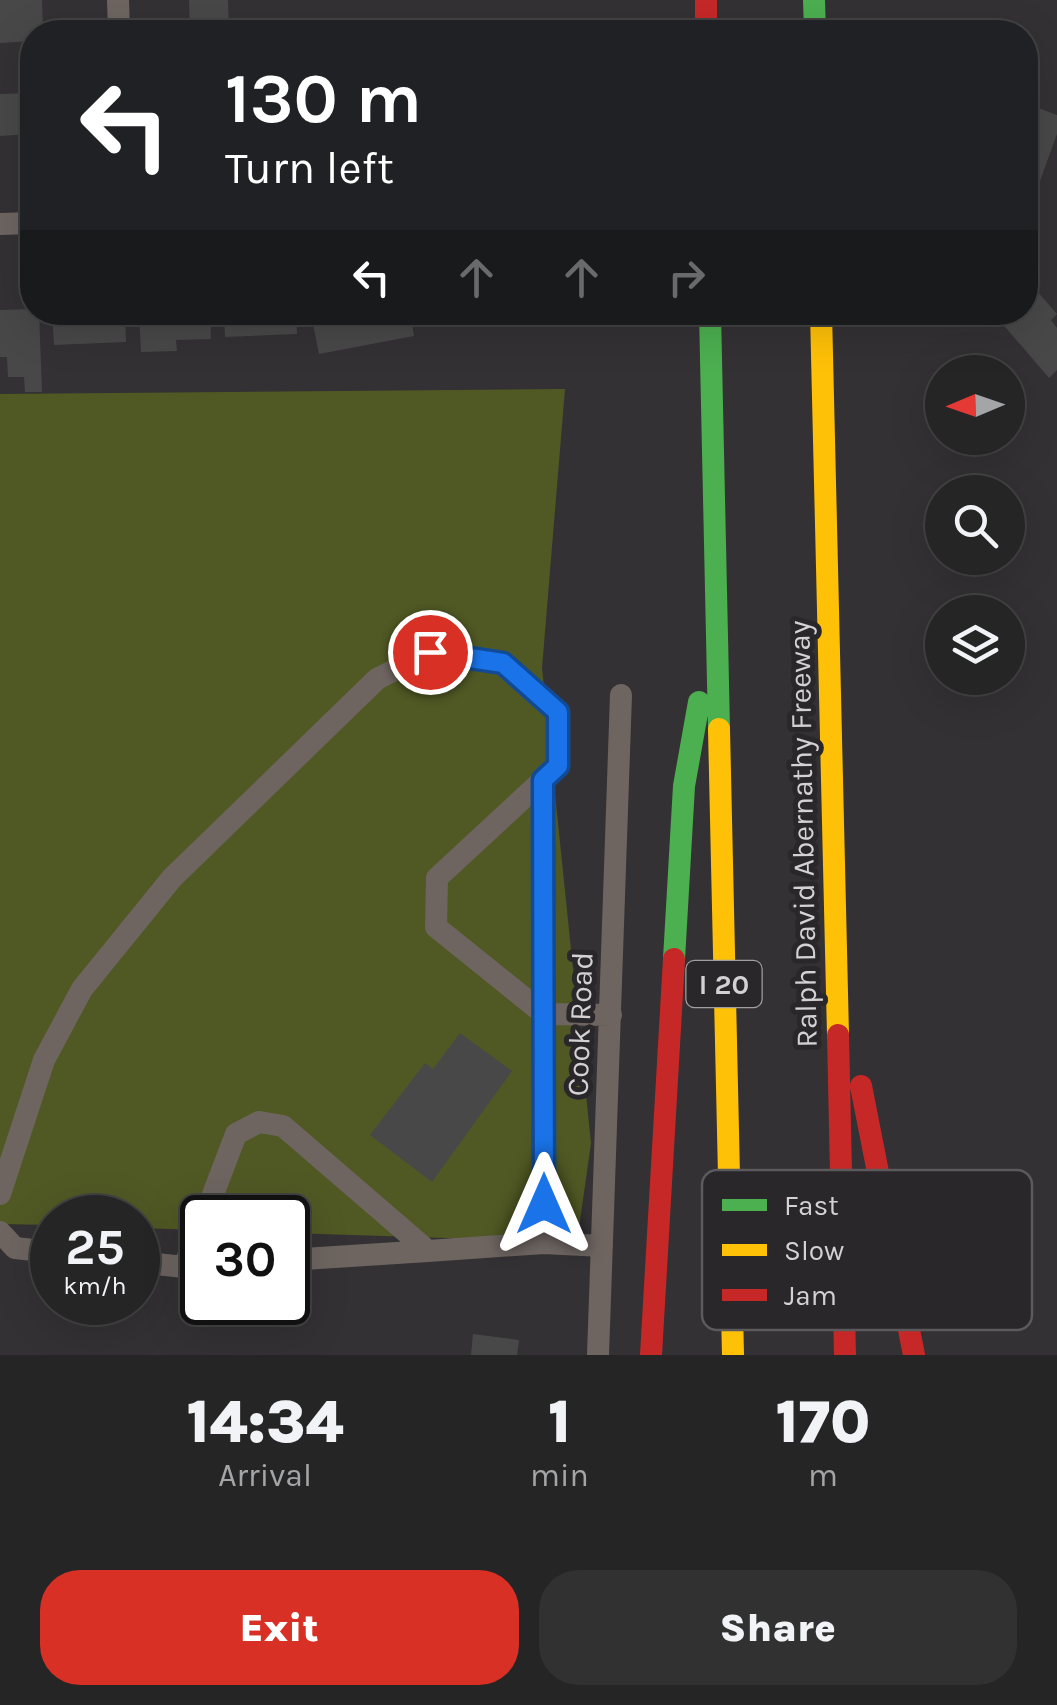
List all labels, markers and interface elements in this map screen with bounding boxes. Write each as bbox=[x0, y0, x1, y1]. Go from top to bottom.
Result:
text: 130 m bbox=[225, 58, 422, 140]
icon: left bbox=[60, 60, 190, 190]
text: Turn left bbox=[225, 142, 394, 194]
icon: left bbox=[344, 250, 399, 305]
icon: ahead bbox=[449, 250, 504, 305]
icon: ahead bbox=[554, 250, 609, 305]
icon: right bbox=[659, 250, 714, 305]
north arrow bbox=[925, 355, 1025, 455]
map controls bbox=[925, 355, 1025, 695]
button: search bbox=[925, 475, 1025, 575]
button: layers bbox=[925, 595, 1025, 695]
pin bbox=[388, 610, 473, 695]
street label: Ralph David Abernathy Freeway bbox=[781, 620, 825, 1048]
icon: arrive bbox=[403, 625, 458, 680]
street label: Cook Road bbox=[559, 951, 601, 1097]
road number: I 20 bbox=[686, 961, 762, 1007]
position arrow bbox=[492, 1152, 596, 1256]
legend bbox=[702, 1170, 1032, 1330]
text: Fast bbox=[784, 1189, 839, 1222]
speed limit sign: 30 bbox=[180, 1195, 310, 1325]
text: 25 bbox=[65, 1218, 125, 1277]
text: Slow bbox=[784, 1234, 844, 1267]
text: km/h bbox=[63, 1271, 127, 1300]
text: Jam bbox=[784, 1279, 837, 1312]
text: 14:34 bbox=[187, 1387, 344, 1457]
text: 1 bbox=[548, 1387, 571, 1457]
text: 170 bbox=[775, 1387, 870, 1457]
text: Arrival bbox=[218, 1457, 312, 1494]
text: min bbox=[530, 1457, 589, 1494]
text: m bbox=[808, 1457, 838, 1494]
button: Exit bbox=[40, 1570, 519, 1685]
button: Share bbox=[539, 1570, 1017, 1685]

